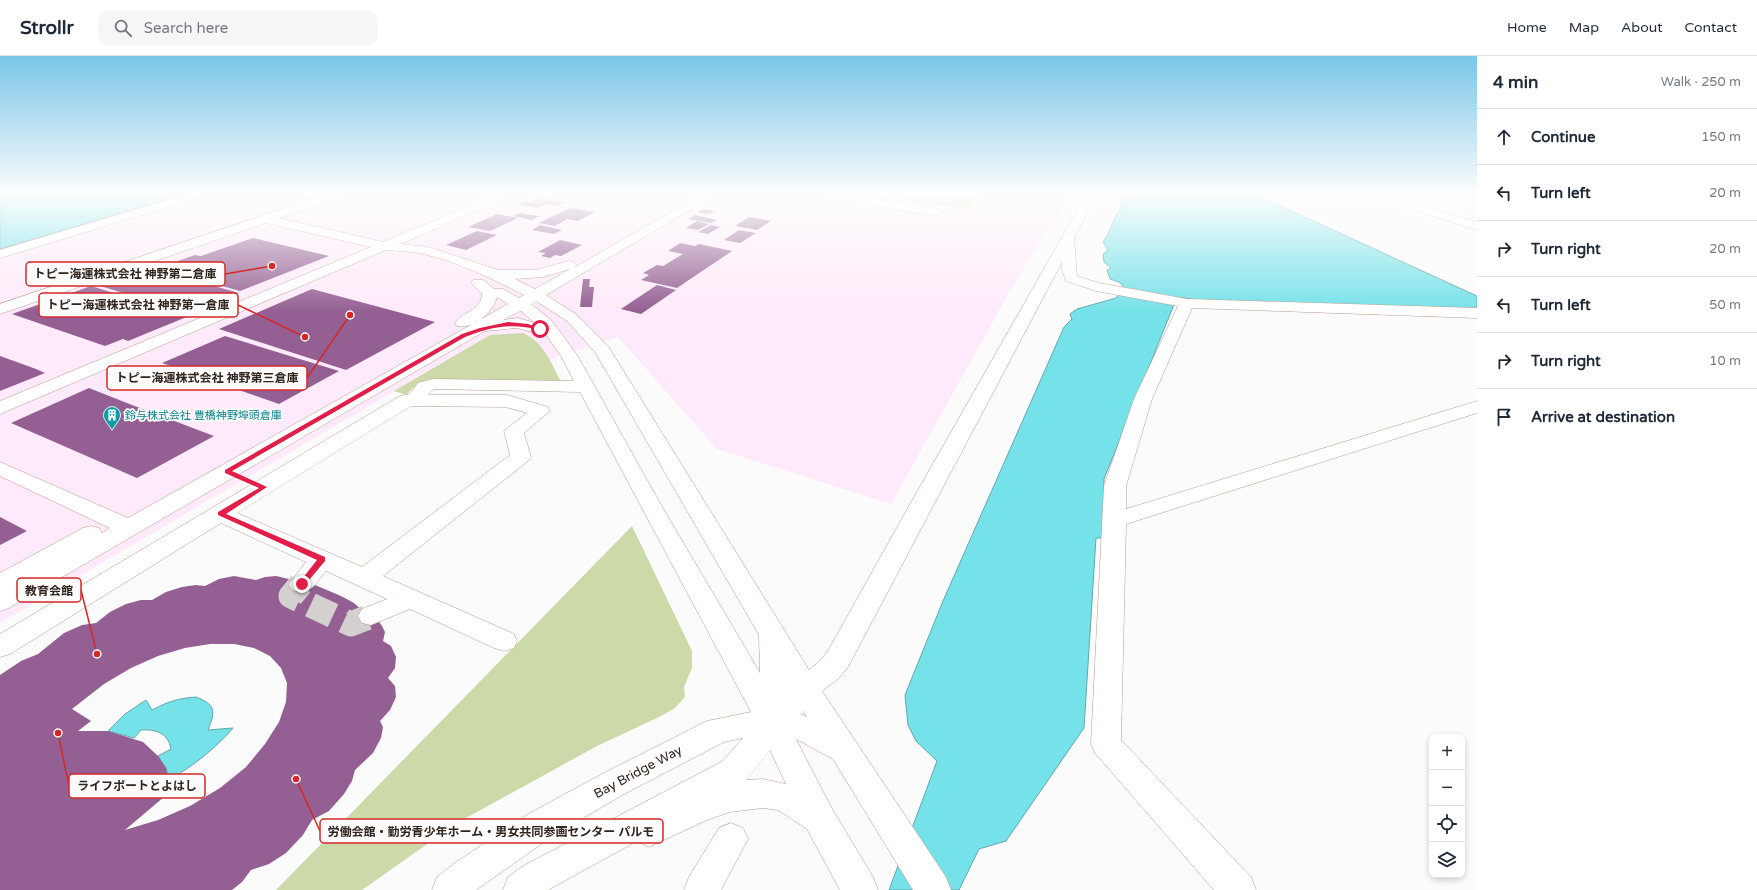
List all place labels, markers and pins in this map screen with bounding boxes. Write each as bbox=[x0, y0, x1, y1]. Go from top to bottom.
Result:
callout: トピー海運株式会社 神野第二倉庫 bbox=[26, 262, 225, 286]
callout: トピー海運株式会社 神野第一倉庫 bbox=[39, 293, 238, 317]
callout: トピー海運株式会社 神野第三倉庫 bbox=[107, 366, 307, 390]
building icon: 鈴与株式会社 豊橋神野埠頭倉庫 bbox=[102, 405, 122, 430]
place label: 鈴与株式会社 豊橋神野埠頭倉庫 bbox=[125, 409, 282, 422]
callout: 教育会館 bbox=[17, 578, 81, 602]
callout: ライフポートとよはし bbox=[69, 774, 205, 798]
callout: 労働会館・勤労青少年ホーム・男女共同参画センター パルモ bbox=[320, 819, 663, 843]

